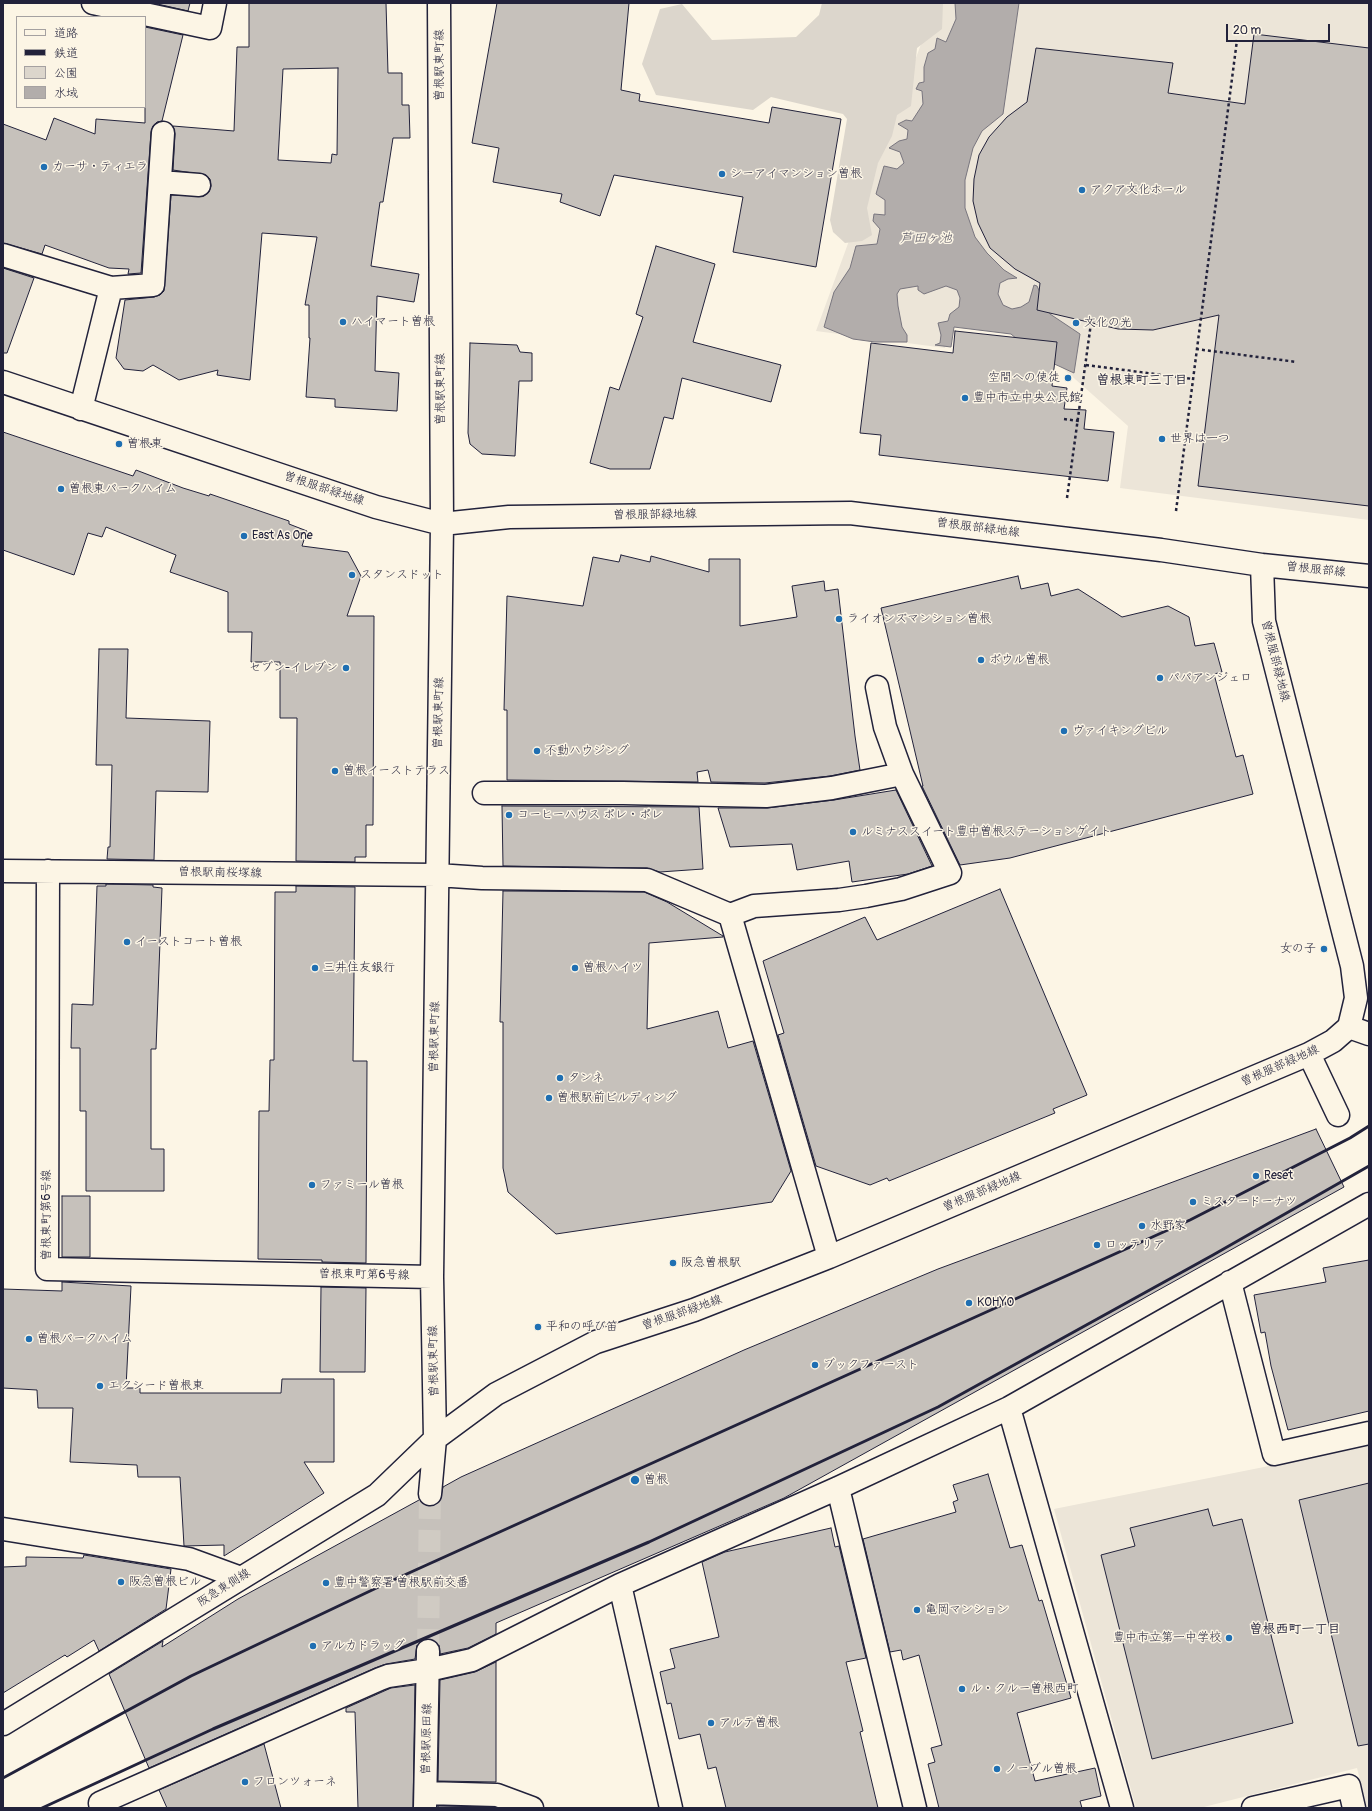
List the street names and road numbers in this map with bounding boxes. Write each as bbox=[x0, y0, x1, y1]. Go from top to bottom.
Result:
street label: 曽根駅東町線 bbox=[433, 29, 447, 101]
street label: 曽根駅東町線 bbox=[434, 353, 448, 425]
street label: 曽根服部緑地線 bbox=[282, 469, 366, 509]
street label: 曽根服部緑地線 bbox=[613, 507, 697, 523]
street label: 曽根服部緑地線 bbox=[935, 516, 1021, 540]
street label: 曽根服部線 bbox=[1285, 560, 1347, 580]
street label: 曽根服部緑地線 bbox=[1258, 619, 1292, 703]
street label: 曽根駅東町線 bbox=[431, 677, 447, 749]
street label: 曽根駅南桜塚線 bbox=[178, 865, 262, 881]
street label: 曽根駅東町線 bbox=[427, 1001, 443, 1073]
street label: 曽根服部緑地線 bbox=[1239, 1042, 1321, 1090]
street label: 曽根服部緑地線 bbox=[941, 1169, 1023, 1215]
street label: 曽根東町第6号線 bbox=[40, 1170, 54, 1260]
street label: 曽根東町第6号線 bbox=[318, 1267, 410, 1283]
street label: 曽根服部緑地線 bbox=[640, 1293, 724, 1333]
street label: 曽根駅東町線 bbox=[426, 1325, 442, 1397]
street label: 阪急東側線 bbox=[195, 1566, 253, 1610]
street label: 曽根駅原田線 bbox=[419, 1703, 435, 1775]

